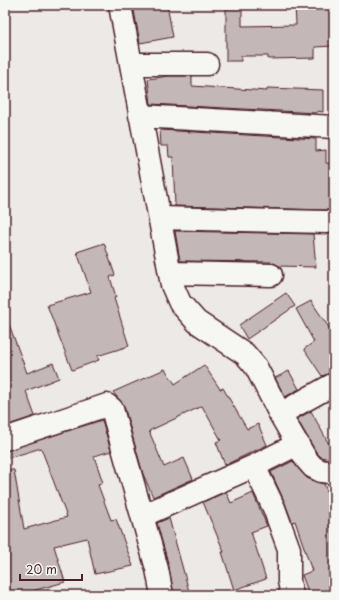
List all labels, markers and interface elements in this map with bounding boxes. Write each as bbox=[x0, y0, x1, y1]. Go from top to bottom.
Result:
scale bar bbox=[20, 556, 82, 582]
text: 20 m bbox=[26, 560, 57, 578]

